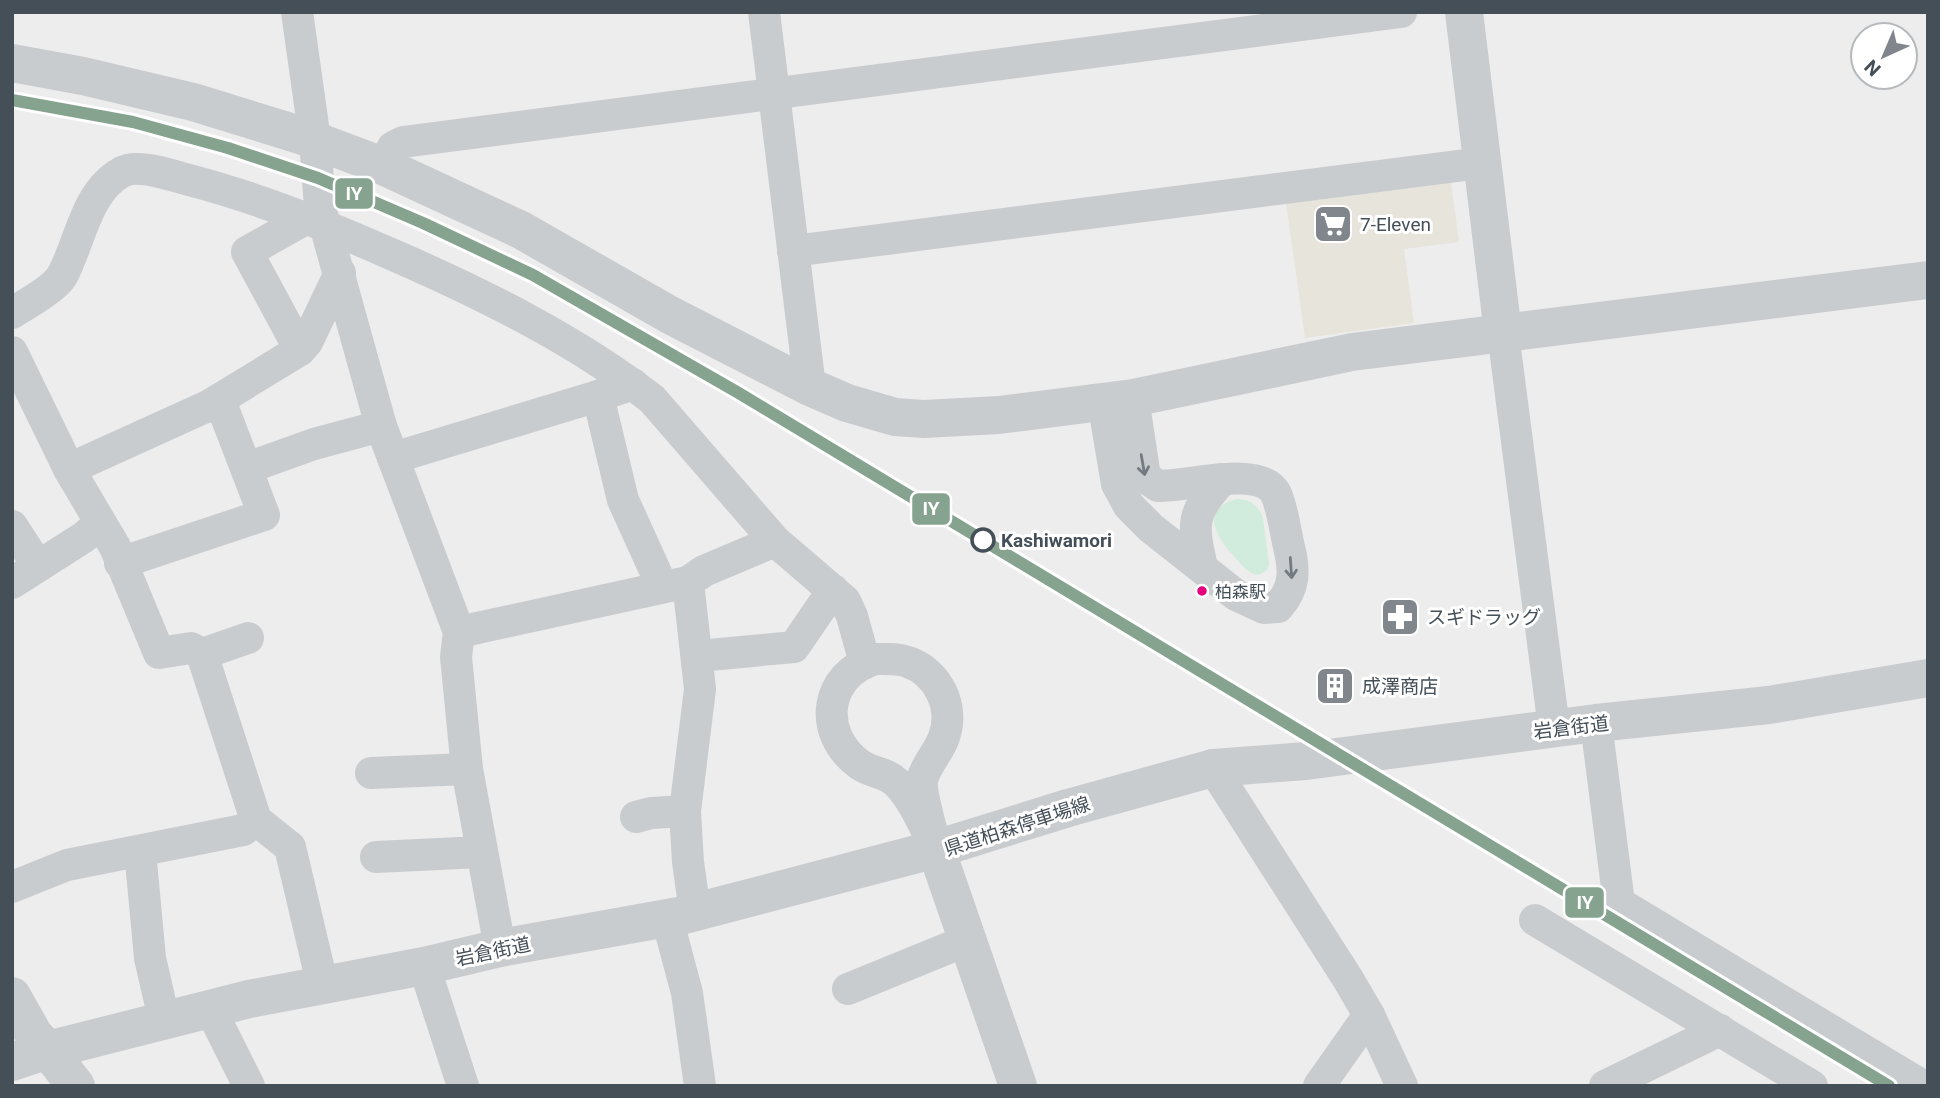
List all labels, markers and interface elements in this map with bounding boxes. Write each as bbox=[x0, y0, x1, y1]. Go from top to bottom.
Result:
north arrow bbox=[1849, 21, 1919, 91]
text: N bbox=[1860, 55, 1885, 81]
line badge: IY bbox=[334, 177, 374, 210]
text: IY bbox=[345, 182, 363, 205]
supermarket icon: 7-Eleven bbox=[1312, 203, 1354, 245]
place label: 7-Eleven bbox=[1360, 213, 1431, 236]
one-way arrow bbox=[1137, 453, 1150, 476]
line badge: IY bbox=[911, 492, 951, 526]
text: IY bbox=[922, 497, 940, 520]
marker: Kashiwamori bbox=[971, 528, 995, 552]
place label: Kashiwamori bbox=[1001, 529, 1112, 552]
one-way arrow bbox=[1285, 556, 1298, 579]
place label: 柏森駅 bbox=[1215, 582, 1266, 602]
marker: 柏森駅 bbox=[1195, 584, 1209, 598]
pharmacy icon: スギドラッグ bbox=[1379, 596, 1421, 638]
place label: スギドラッグ bbox=[1427, 606, 1541, 629]
building icon: 成澤商店 bbox=[1314, 665, 1356, 707]
place label: 成澤商店 bbox=[1362, 675, 1438, 698]
street label: 岩倉街道 bbox=[1532, 711, 1610, 744]
street label: 県道柏森停車場線 bbox=[941, 792, 1093, 861]
line badge: IY bbox=[1564, 886, 1605, 919]
text: IY bbox=[1576, 891, 1594, 914]
street label: 岩倉街道 bbox=[454, 932, 533, 971]

